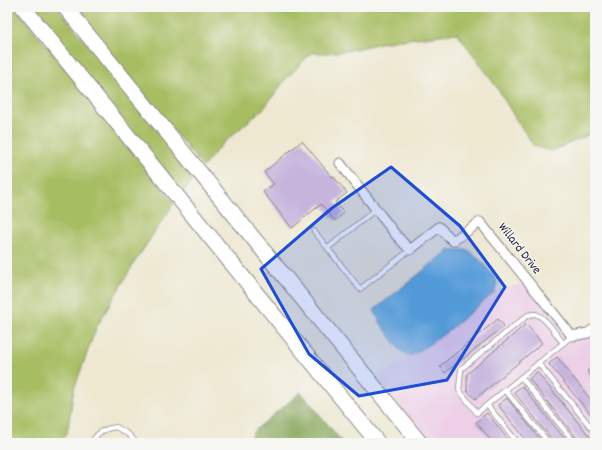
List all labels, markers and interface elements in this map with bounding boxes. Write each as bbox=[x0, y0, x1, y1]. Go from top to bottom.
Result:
street label: Willard Drive bbox=[493, 219, 545, 279]

